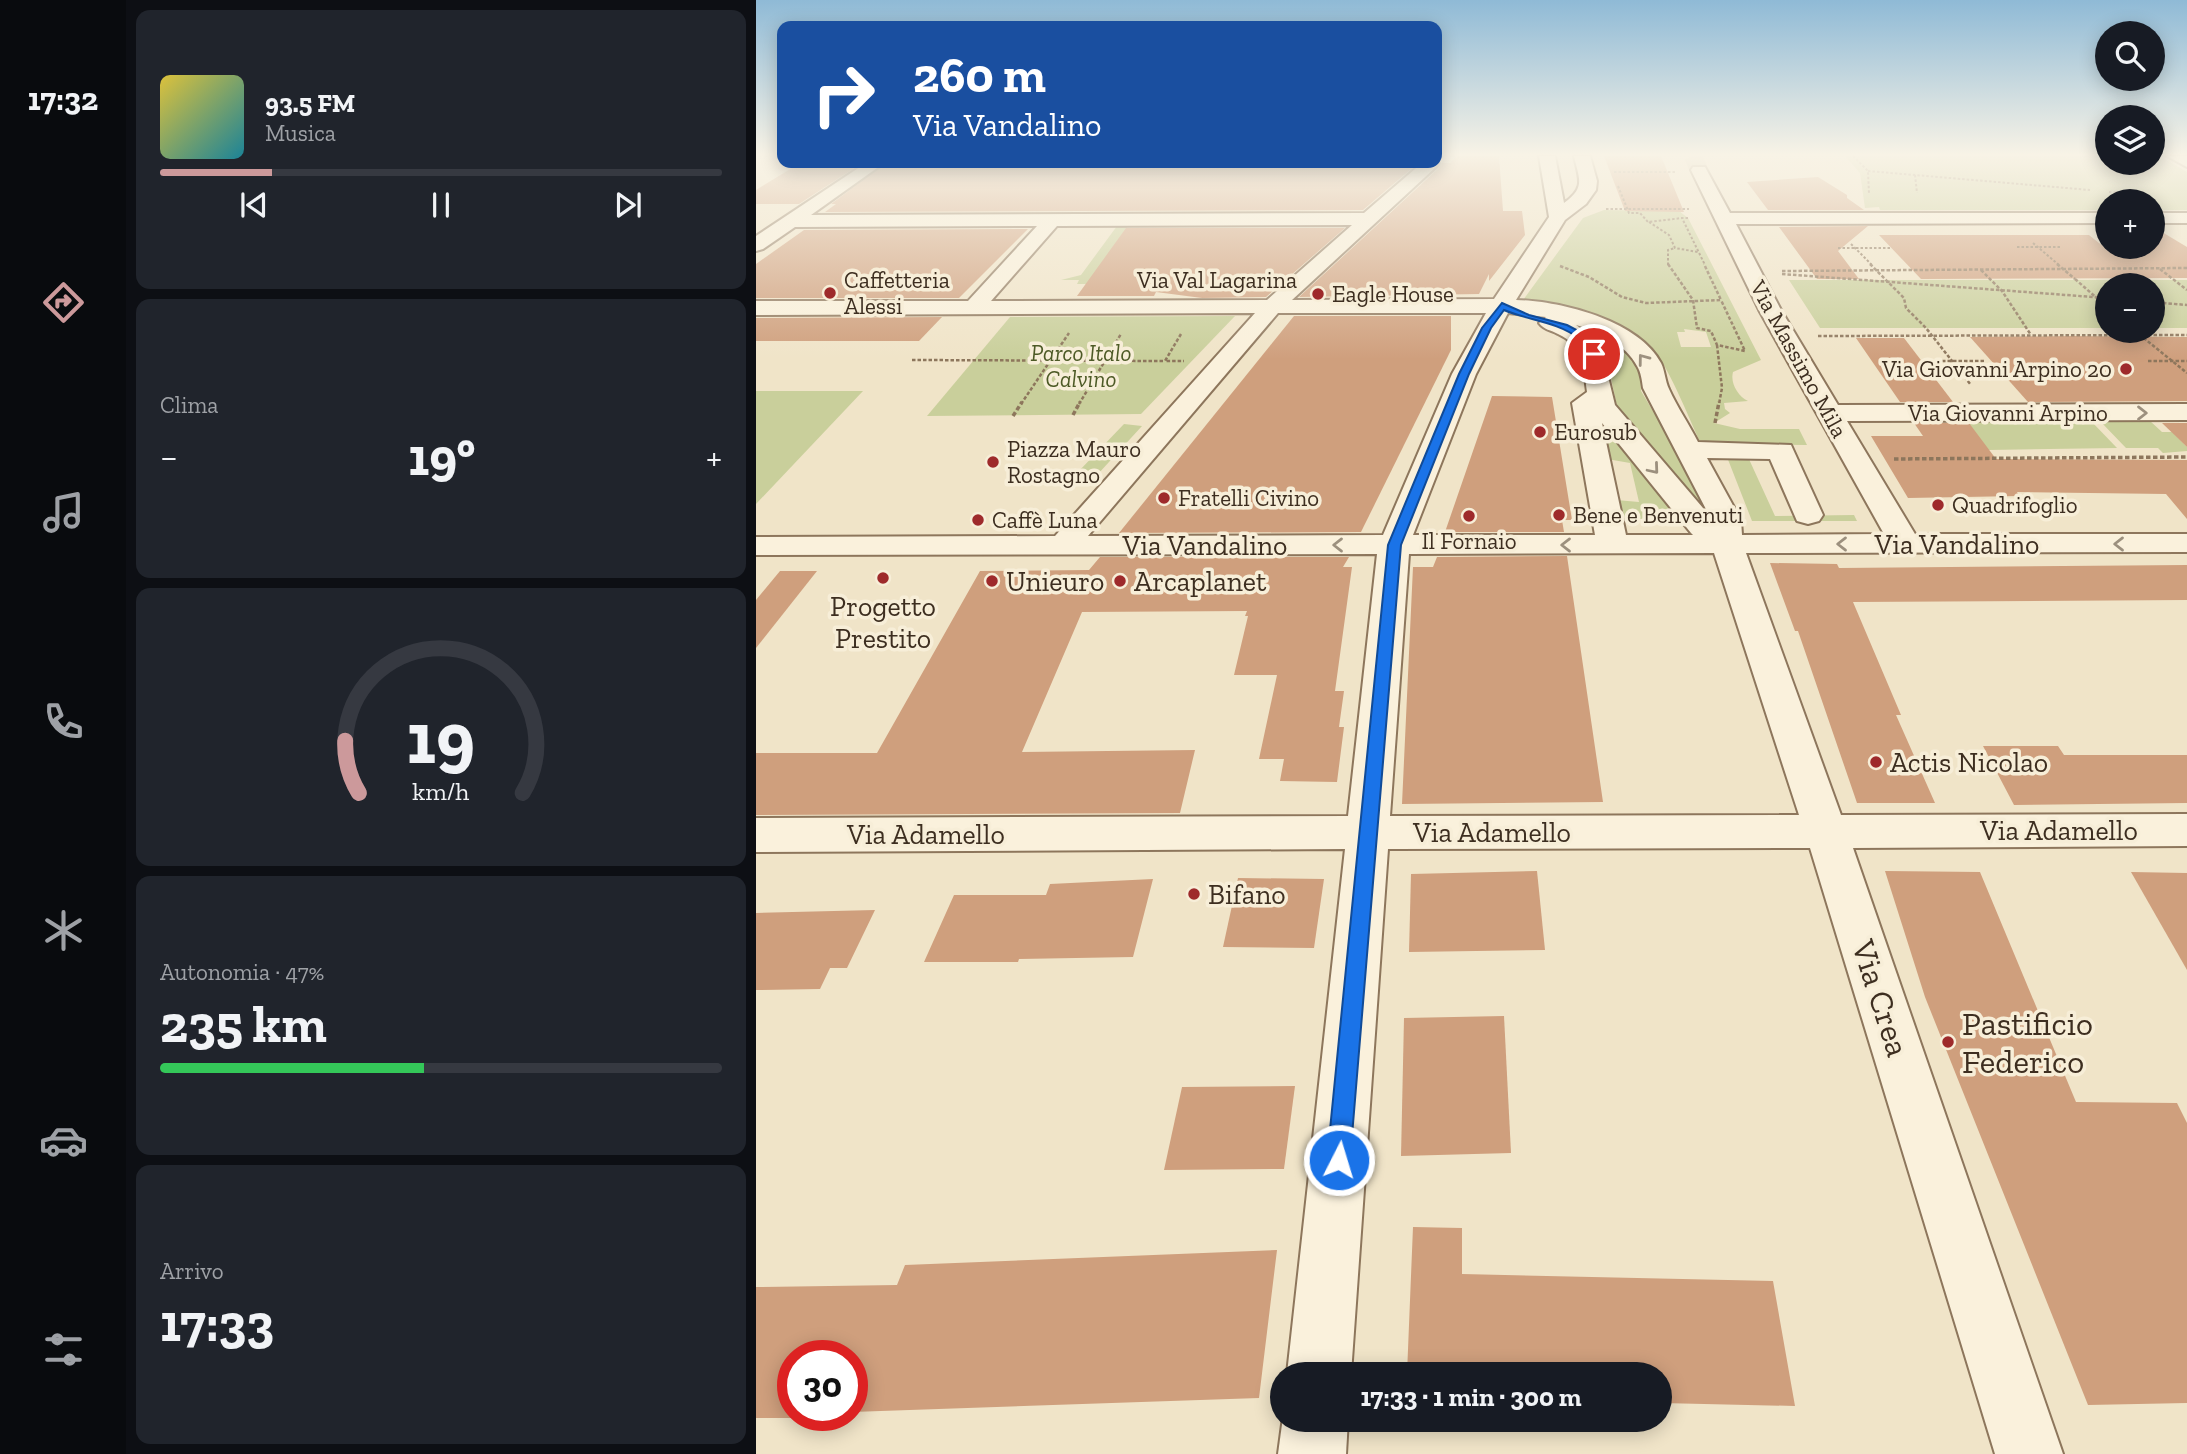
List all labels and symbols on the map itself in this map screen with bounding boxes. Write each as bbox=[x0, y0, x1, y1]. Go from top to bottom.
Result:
place label: Caffetteria Alessi bbox=[844, 266, 950, 320]
street label: Via Val Lagarina bbox=[1136, 266, 1297, 294]
street label: Via Massimo Mila bbox=[1744, 274, 1854, 443]
place label: Eagle House bbox=[1332, 280, 1454, 308]
marker: Caffetteria Alessi bbox=[822, 285, 838, 301]
marker: Eagle House bbox=[1310, 286, 1326, 302]
pin bbox=[1564, 324, 1624, 384]
park label: Parco Italo Calvino bbox=[1031, 339, 1131, 393]
one-way arrow bbox=[1639, 354, 1651, 366]
place label: Via Giovanni Arpino 20 bbox=[1881, 355, 2112, 383]
marker: Via Giovanni Arpino 20 bbox=[2118, 361, 2134, 377]
street label: Via Giovanni Arpino bbox=[1907, 399, 2108, 427]
one-way arrow bbox=[2137, 405, 2147, 421]
place label: Eurosub bbox=[1554, 418, 1637, 446]
marker: Eurosub bbox=[1532, 424, 1548, 440]
place label: Piazza Mauro Rostagno bbox=[1007, 435, 1141, 489]
marker: Piazza Mauro Rostagno bbox=[985, 454, 1001, 470]
one-way arrow bbox=[1646, 460, 1658, 473]
place label: Fratelli Civino bbox=[1178, 484, 1319, 512]
marker: Fratelli Civino bbox=[1156, 490, 1172, 506]
place label: Quadrifoglio bbox=[1952, 491, 2078, 519]
marker: Quadrifoglio bbox=[1930, 497, 1946, 513]
place label: Bene e Benvenuti bbox=[1573, 501, 1743, 529]
place label: Caffè Luna bbox=[992, 506, 1098, 534]
marker: Bene e Benvenuti bbox=[1551, 507, 1567, 523]
marker: Il Fornaio bbox=[1461, 508, 1477, 524]
marker: Caffè Luna bbox=[970, 512, 986, 528]
place label: Il Fornaio bbox=[1421, 527, 1517, 555]
street label: Via Vandalino bbox=[1874, 528, 2039, 561]
street label: Via Vandalino bbox=[1122, 529, 1287, 562]
one-way arrow bbox=[1837, 536, 1847, 552]
one-way arrow bbox=[2113, 536, 2124, 551]
one-way arrow bbox=[1333, 537, 1343, 553]
one-way arrow bbox=[1560, 537, 1571, 553]
place label: Unieuro bbox=[1006, 565, 1104, 598]
place label: Arcaplanet bbox=[1134, 565, 1267, 598]
marker: Progetto Prestito bbox=[875, 570, 891, 586]
marker: Unieuro bbox=[984, 573, 1000, 589]
marker: Arcaplanet bbox=[1112, 573, 1128, 589]
place label: Progetto Prestito bbox=[830, 590, 936, 655]
place label: Actis Nicolao bbox=[1890, 746, 2048, 779]
marker: Actis Nicolao bbox=[1868, 754, 1884, 770]
street label: Via Adamello bbox=[1979, 814, 2138, 847]
street label: Via Adamello bbox=[1412, 816, 1571, 849]
street label: Via Adamello bbox=[846, 818, 1005, 851]
place label: Bifano bbox=[1208, 878, 1286, 911]
marker: Bifano bbox=[1186, 886, 1202, 902]
street label: Via Crea bbox=[1844, 934, 1918, 1061]
place label: Pastificio Federico bbox=[1962, 1004, 2093, 1081]
marker: Pastificio Federico bbox=[1940, 1034, 1956, 1050]
position arrow bbox=[1302, 1123, 1376, 1197]
speed limit sign: 30 bbox=[777, 1340, 868, 1431]

